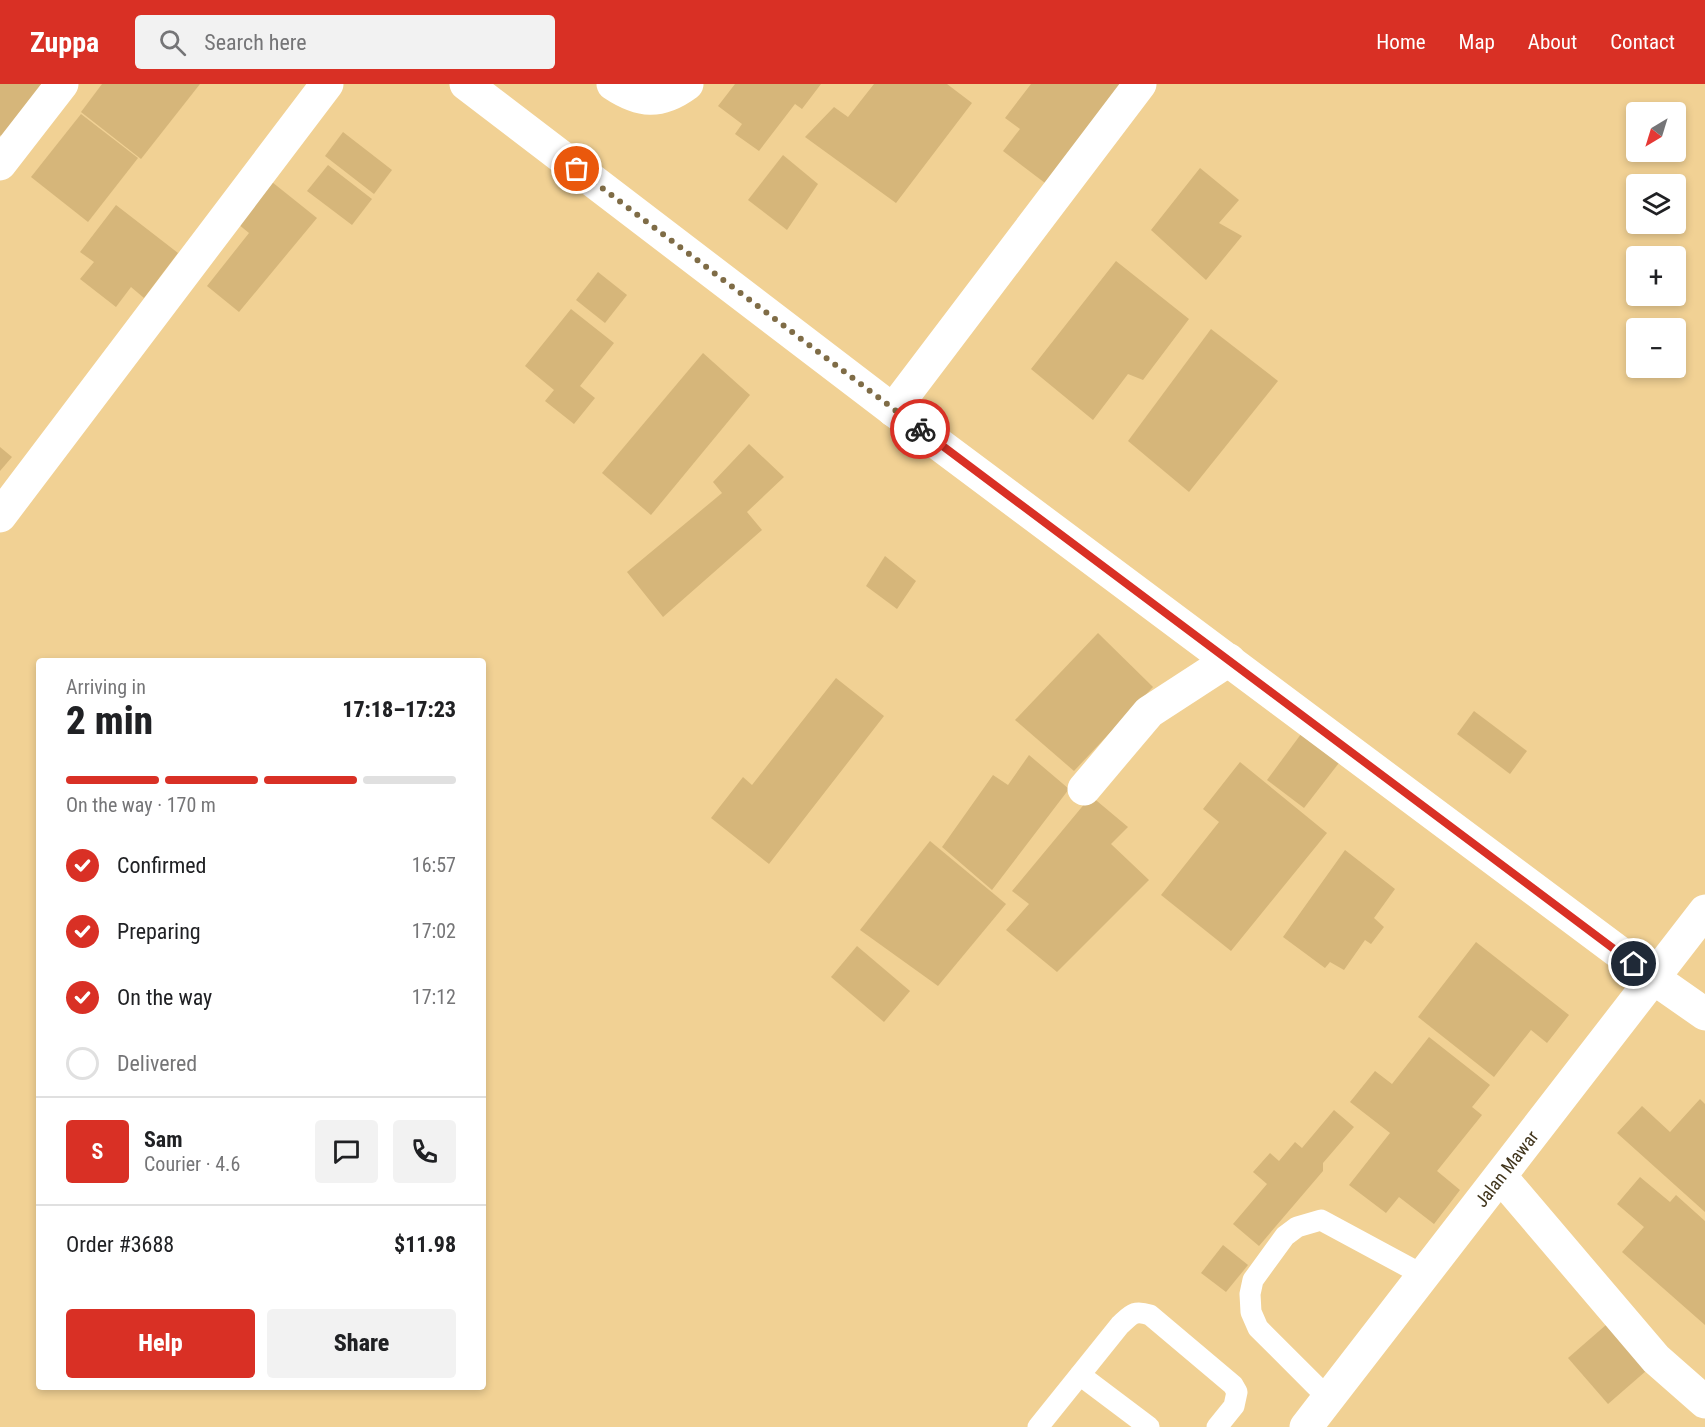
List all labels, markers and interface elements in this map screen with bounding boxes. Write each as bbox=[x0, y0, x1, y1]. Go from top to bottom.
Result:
search box bbox=[135, 15, 555, 69]
text: Zuppa bbox=[30, 26, 99, 59]
icon: search bbox=[156, 26, 189, 59]
text: Search here bbox=[204, 30, 307, 55]
text: Home bbox=[1376, 30, 1426, 54]
text: Map bbox=[1459, 30, 1495, 54]
text: About bbox=[1528, 30, 1577, 54]
text: Contact bbox=[1610, 30, 1675, 54]
north arrow bbox=[1626, 102, 1686, 162]
map controls bbox=[1626, 102, 1686, 378]
pin bbox=[551, 143, 602, 194]
icon: bag bbox=[560, 152, 593, 185]
button: layers bbox=[1626, 174, 1686, 234]
button: + bbox=[1626, 246, 1686, 306]
button: − bbox=[1626, 318, 1686, 378]
courier bbox=[890, 399, 950, 459]
icon: bike bbox=[904, 413, 937, 446]
text: Arriving in bbox=[66, 675, 146, 699]
text: 17:18–17:23 bbox=[342, 697, 456, 722]
text: 2 min bbox=[66, 698, 153, 744]
text: On the way · 170 m bbox=[66, 793, 216, 817]
icon: check bbox=[66, 849, 99, 882]
text: Confirmed bbox=[117, 853, 206, 878]
text: 16:57 bbox=[412, 853, 456, 877]
icon: check bbox=[66, 915, 99, 948]
text: Preparing bbox=[117, 919, 201, 944]
text: 17:02 bbox=[412, 919, 456, 943]
pin bbox=[1608, 938, 1659, 989]
icon: home bbox=[1617, 947, 1650, 980]
icon: check bbox=[66, 981, 99, 1014]
text: On the way bbox=[117, 985, 212, 1010]
text: 17:12 bbox=[412, 985, 456, 1009]
text: Delivered bbox=[117, 1051, 197, 1076]
button: chat bbox=[315, 1120, 378, 1183]
button: phone bbox=[393, 1120, 456, 1183]
street label: Jalan Mawar bbox=[1470, 1125, 1542, 1211]
text: Sam bbox=[144, 1127, 183, 1152]
text: S bbox=[92, 1139, 103, 1164]
text: Courier · 4.6 bbox=[144, 1152, 240, 1176]
text: Order #3688 bbox=[66, 1232, 174, 1257]
text: $11.98 bbox=[394, 1232, 456, 1257]
button: Help bbox=[66, 1309, 255, 1378]
button: Share bbox=[267, 1309, 456, 1378]

